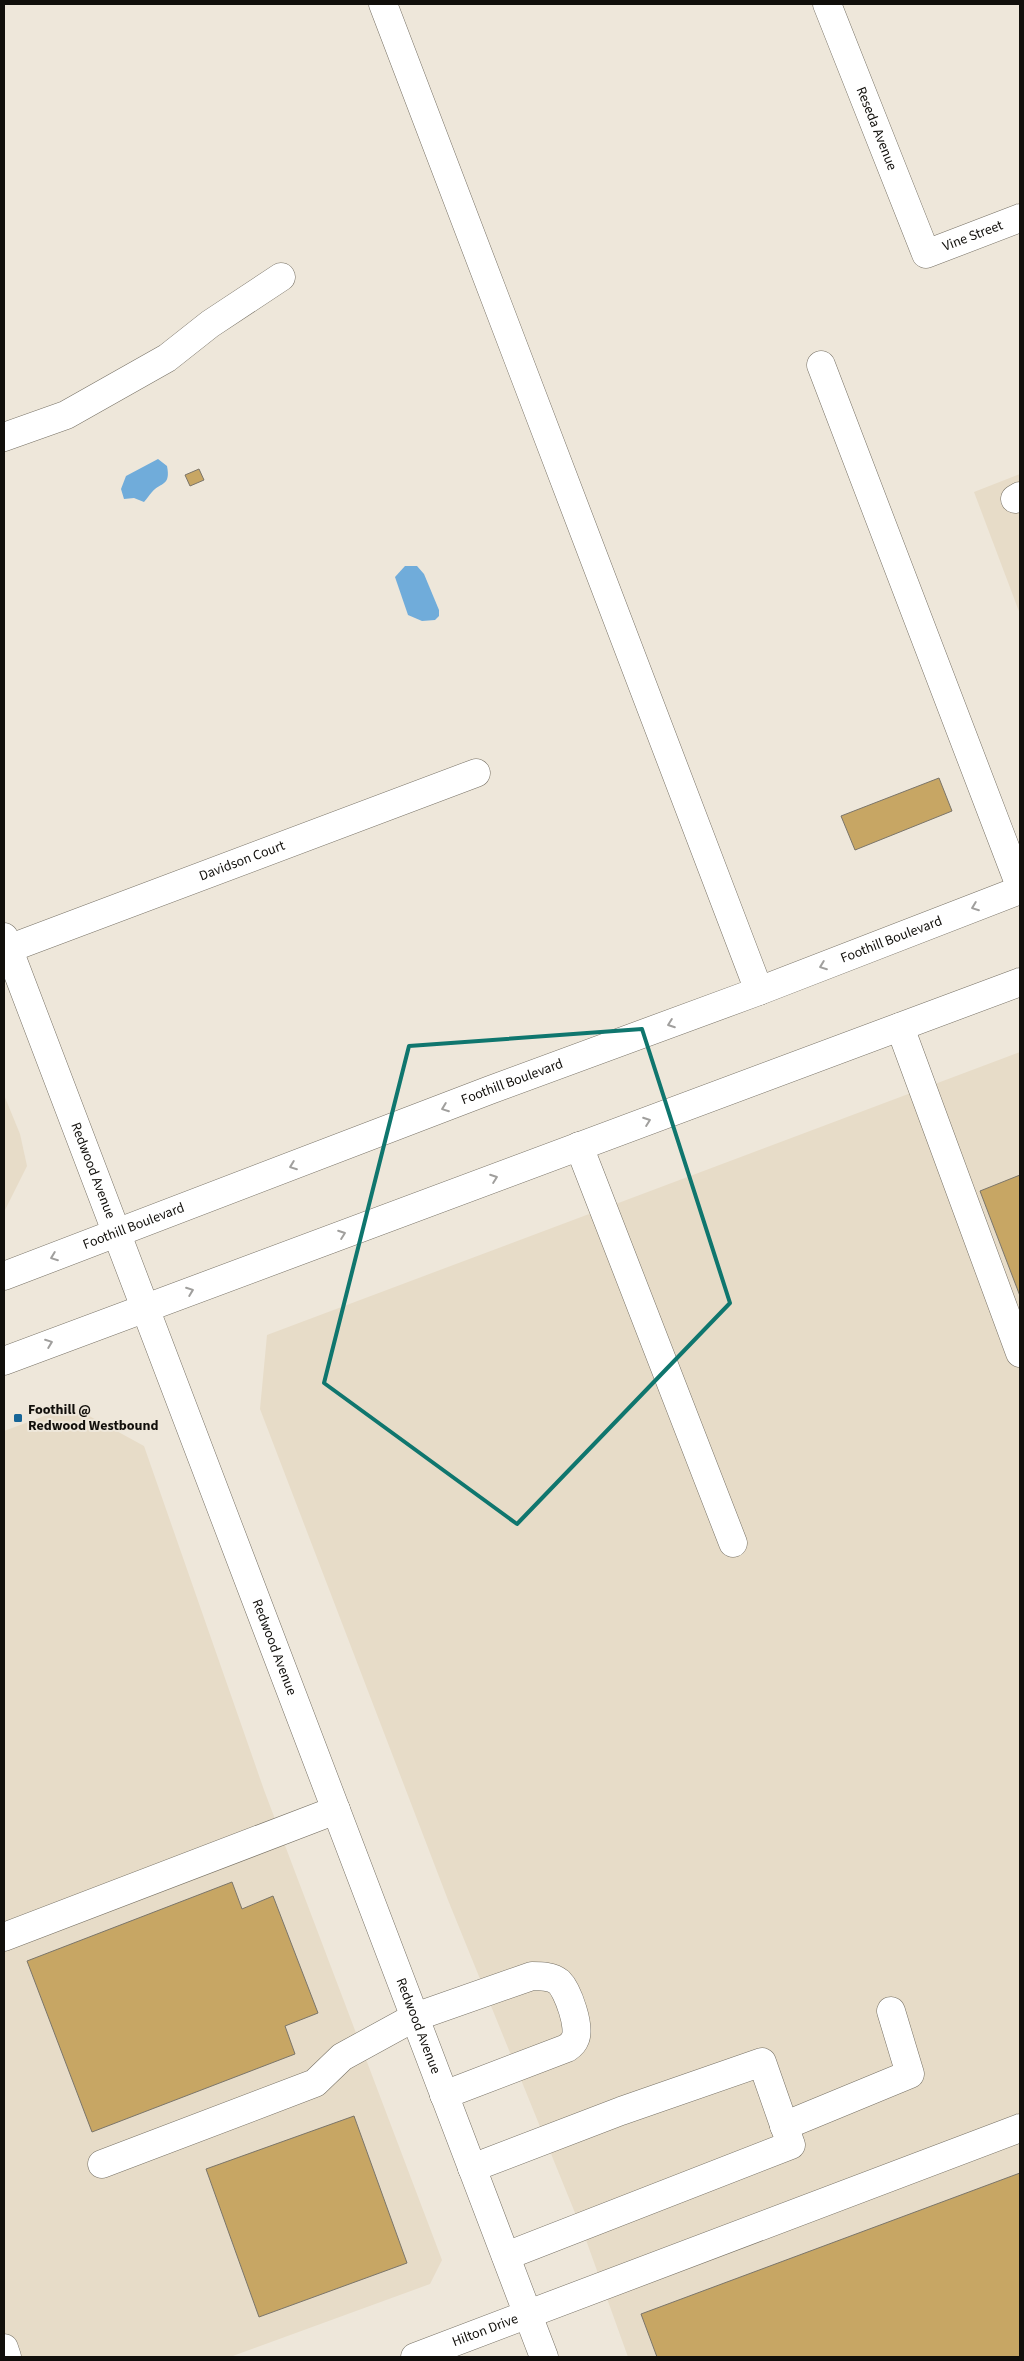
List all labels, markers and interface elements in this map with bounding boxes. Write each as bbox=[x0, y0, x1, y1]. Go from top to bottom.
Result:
street label: Reseda Avenue bbox=[851, 84, 902, 173]
street label: Vine Street bbox=[940, 215, 1006, 257]
street label: Davidson Court bbox=[196, 836, 288, 886]
one-way arrow bbox=[971, 901, 980, 911]
street label: Foothill Boulevard bbox=[838, 911, 945, 968]
one-way arrow bbox=[820, 960, 828, 970]
one-way arrow bbox=[668, 1018, 676, 1028]
street label: Foothill Boulevard bbox=[458, 1054, 566, 1110]
one-way arrow bbox=[441, 1102, 450, 1112]
one-way arrow bbox=[642, 1117, 651, 1127]
street label: Redwood Avenue bbox=[65, 1120, 120, 1222]
one-way arrow bbox=[289, 1159, 298, 1170]
one-way arrow bbox=[490, 1174, 498, 1184]
street label: Foothill Boulevard bbox=[80, 1198, 188, 1255]
one-way arrow bbox=[337, 1230, 346, 1240]
one-way arrow bbox=[50, 1251, 59, 1261]
one-way arrow bbox=[185, 1287, 193, 1297]
one-way arrow bbox=[44, 1339, 53, 1350]
place label: Foothill @ Redwood Westbound bbox=[28, 1400, 159, 1436]
marker: Foothill @ Redwood Westbound bbox=[12, 1412, 24, 1424]
street label: Redwood Avenue bbox=[247, 1596, 302, 1698]
street label: Redwood Avenue bbox=[391, 1975, 446, 2077]
street label: Hilton Drive bbox=[449, 2309, 521, 2352]

